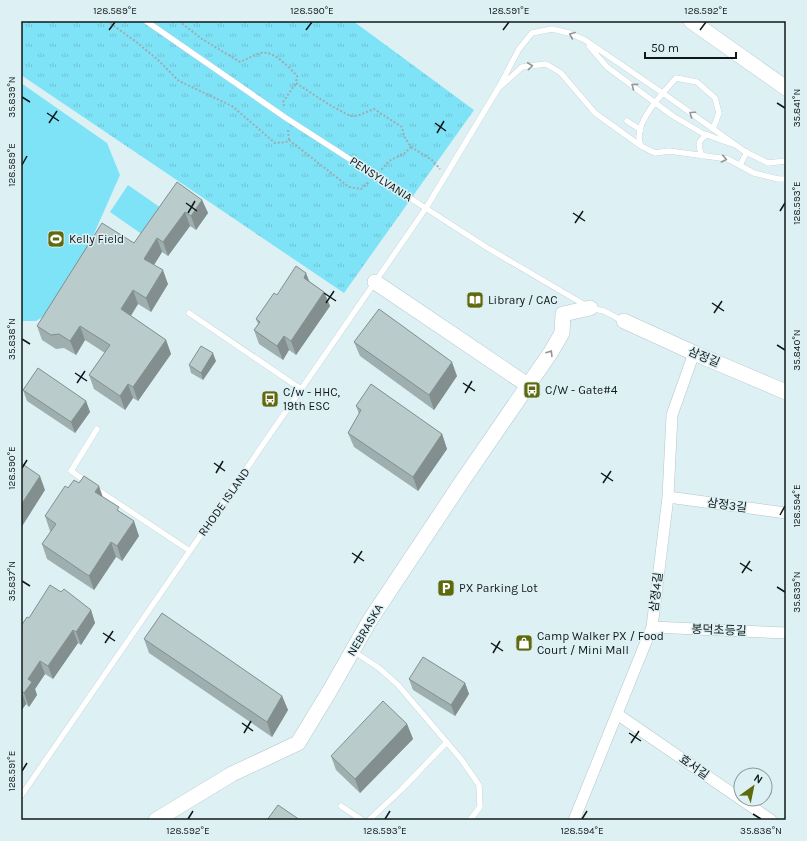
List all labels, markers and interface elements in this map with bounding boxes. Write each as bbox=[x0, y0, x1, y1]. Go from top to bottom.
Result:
text: 128.589°E bbox=[93, 5, 137, 17]
text: 128.590°E bbox=[290, 5, 334, 17]
text: 128.591°E bbox=[489, 5, 529, 17]
text: 128.592°E bbox=[684, 5, 728, 17]
one-way arrow bbox=[569, 31, 576, 39]
scale bar bbox=[645, 34, 736, 60]
text: 50 m bbox=[651, 41, 679, 55]
one-way arrow bbox=[527, 62, 533, 71]
text: 35.839°N bbox=[6, 76, 18, 118]
one-way arrow bbox=[631, 84, 638, 91]
text: 35.841°N bbox=[791, 89, 803, 127]
one-way arrow bbox=[689, 111, 696, 119]
text: 128.589°E bbox=[6, 143, 18, 187]
street label: PENSYLVANIA bbox=[347, 154, 415, 205]
one-way arrow bbox=[721, 155, 727, 163]
text: 128.593°E bbox=[791, 181, 803, 225]
sports icon: Kelly Field bbox=[46, 229, 66, 249]
place label: Kelly Field bbox=[69, 232, 124, 246]
library icon: Library / CAC bbox=[465, 290, 485, 310]
place label: Library / CAC bbox=[488, 293, 558, 307]
text: 35.838°N bbox=[6, 318, 18, 360]
text: 35.840°N bbox=[791, 329, 803, 371]
street label: 삼정길 bbox=[686, 344, 722, 370]
one-way arrow bbox=[545, 350, 553, 357]
bus stop icon: C/W - Gate#4 bbox=[522, 380, 542, 400]
place label: C/W - Gate#4 bbox=[545, 383, 618, 397]
place label: C/w - HHC, 19th ESC bbox=[283, 385, 341, 413]
bus stop icon: C/w - HHC, 19th ESC bbox=[260, 389, 280, 409]
text: 128.590°E bbox=[6, 446, 18, 490]
street label: RHODE ISLAND bbox=[195, 465, 253, 539]
text: 128.594°E bbox=[791, 484, 803, 528]
street label: 삼정3길 bbox=[706, 495, 748, 515]
text: 35.837°N bbox=[6, 561, 18, 601]
street label: 삼정4길 bbox=[647, 571, 665, 613]
text: 35.839°N bbox=[791, 571, 803, 613]
parking icon: PX Parking Lot bbox=[436, 578, 456, 598]
place label: PX Parking Lot bbox=[459, 581, 538, 595]
street label: NEBRASKA bbox=[344, 601, 386, 659]
street label: 봉덕초등길 bbox=[691, 622, 747, 638]
place label: Camp Walker PX / Food Court / Mini Mall bbox=[537, 629, 664, 657]
shop icon: Camp Walker PX / Food Court / Mini Mall bbox=[514, 633, 534, 653]
text: 128.591°E bbox=[6, 751, 18, 791]
street label: 효서길 bbox=[676, 752, 712, 782]
north arrow bbox=[733, 767, 773, 807]
text: N bbox=[751, 771, 765, 787]
text: 128.592°E bbox=[166, 825, 210, 837]
text: 128.593°E bbox=[363, 825, 407, 837]
text: 128.594°E bbox=[560, 825, 604, 837]
text: 35.838°N bbox=[740, 825, 782, 837]

